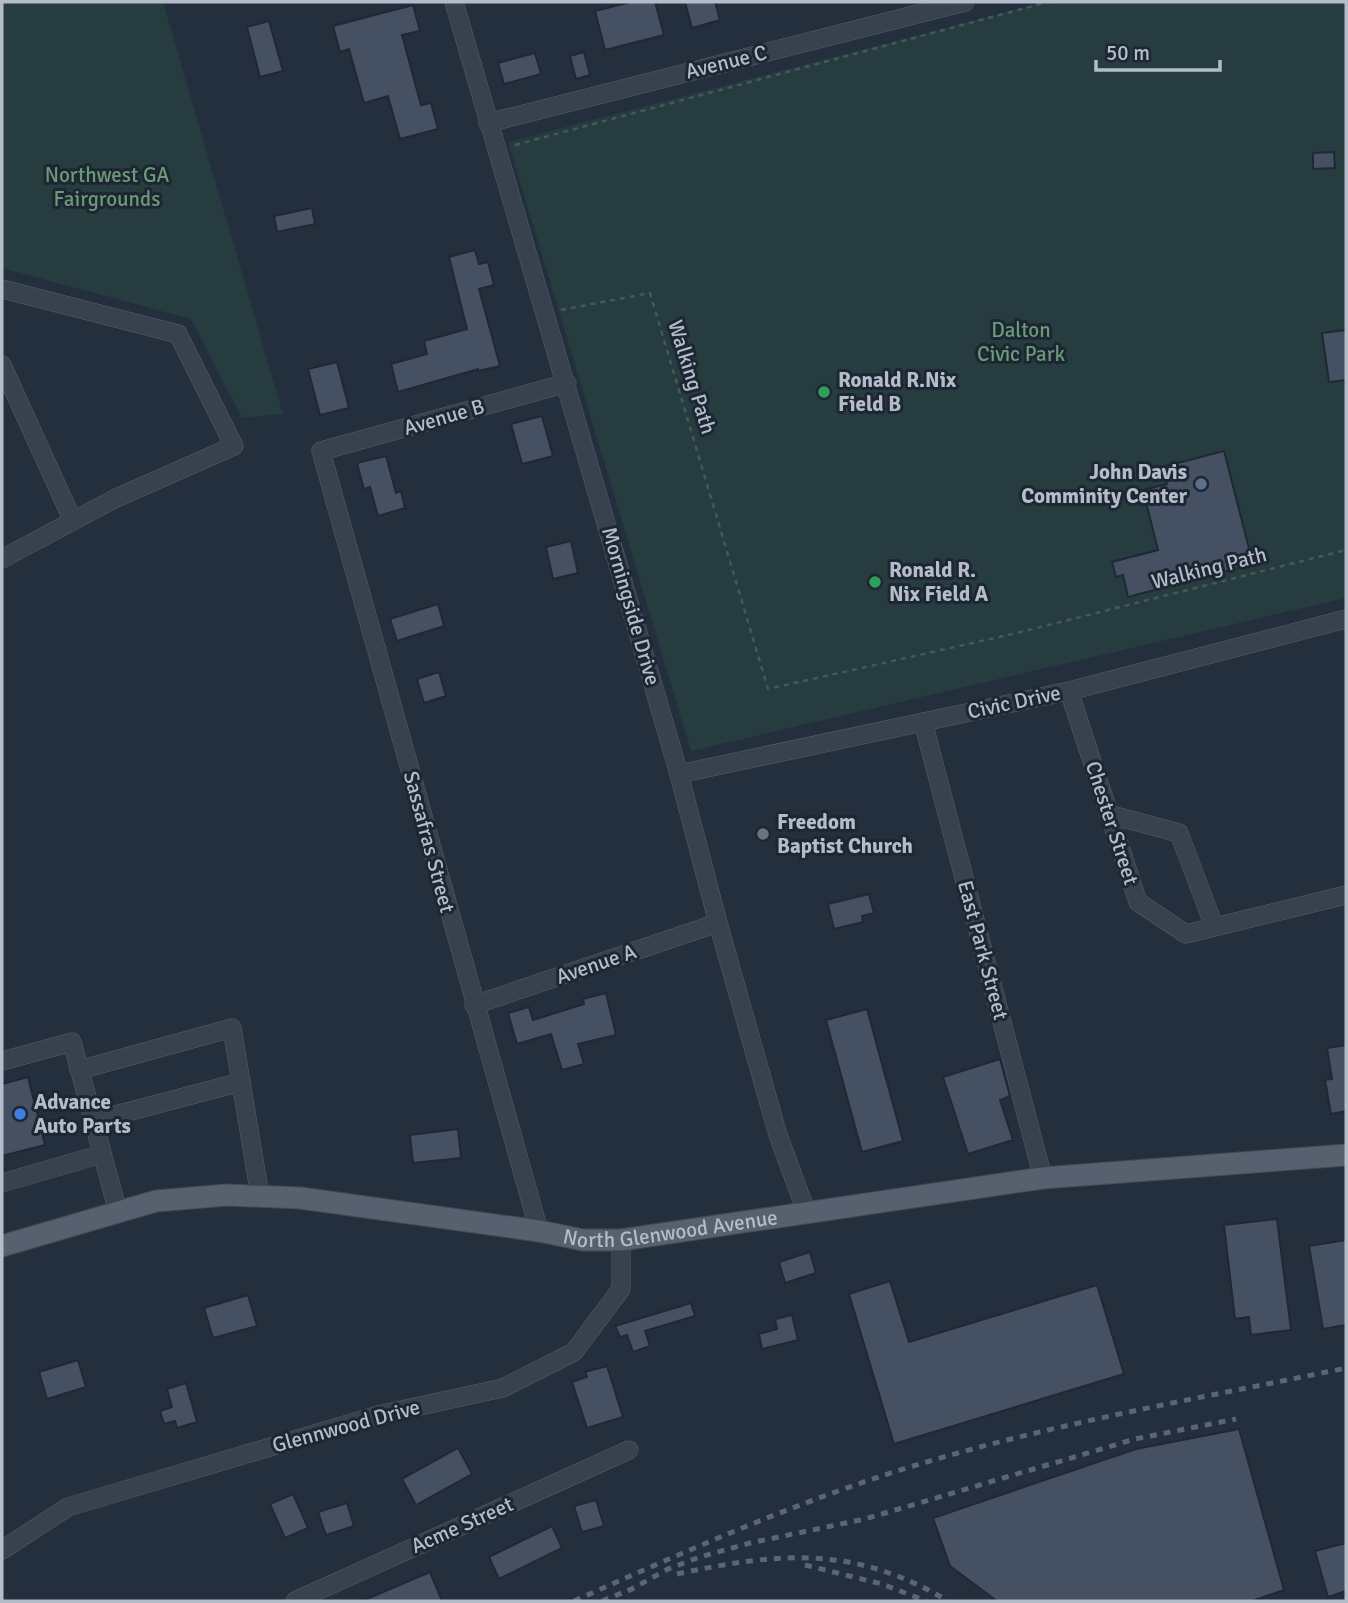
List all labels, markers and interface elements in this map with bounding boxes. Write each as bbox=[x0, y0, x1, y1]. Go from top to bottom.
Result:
scale bar bbox=[1096, 28, 1220, 72]
street label: Avenue C bbox=[683, 39, 769, 85]
text: 50 m bbox=[1106, 40, 1150, 66]
park label: Northwest GA Fairgrounds bbox=[45, 162, 170, 212]
street label: Walking Path bbox=[662, 317, 722, 437]
park label: Dalton Civic Park bbox=[977, 317, 1065, 367]
place label: Ronald R.Nix Field B bbox=[838, 367, 957, 417]
marker: Ronald R.Nix Field B bbox=[816, 384, 832, 400]
street label: Avenue B bbox=[401, 393, 487, 441]
place label: John Davis Comminity Center bbox=[1021, 459, 1188, 509]
marker: John Davis Comminity Center bbox=[1193, 476, 1209, 492]
street label: Morningside Drive bbox=[596, 524, 666, 688]
street label: Walking Path bbox=[1149, 541, 1269, 595]
place label: Ronald R. Nix Field A bbox=[889, 557, 989, 607]
marker: Ronald R. Nix Field A bbox=[867, 574, 883, 590]
street label: Civic Drive bbox=[965, 679, 1063, 725]
street label: Chester Street bbox=[1080, 758, 1144, 888]
street label: Sassafras Street bbox=[398, 768, 460, 916]
place label: Freedom Baptist Church bbox=[777, 809, 913, 859]
marker: Freedom Baptist Church bbox=[755, 826, 771, 842]
street label: East Park Street bbox=[952, 877, 1014, 1023]
street label: Avenue A bbox=[552, 938, 640, 990]
place label: Advance Auto Parts bbox=[34, 1089, 131, 1139]
marker: Advance Auto Parts bbox=[12, 1106, 28, 1122]
street label: North Glenwood Avenue bbox=[561, 1204, 779, 1254]
street label: Glennwood Drive bbox=[269, 1394, 423, 1458]
street label: Acme Street bbox=[407, 1491, 517, 1559]

